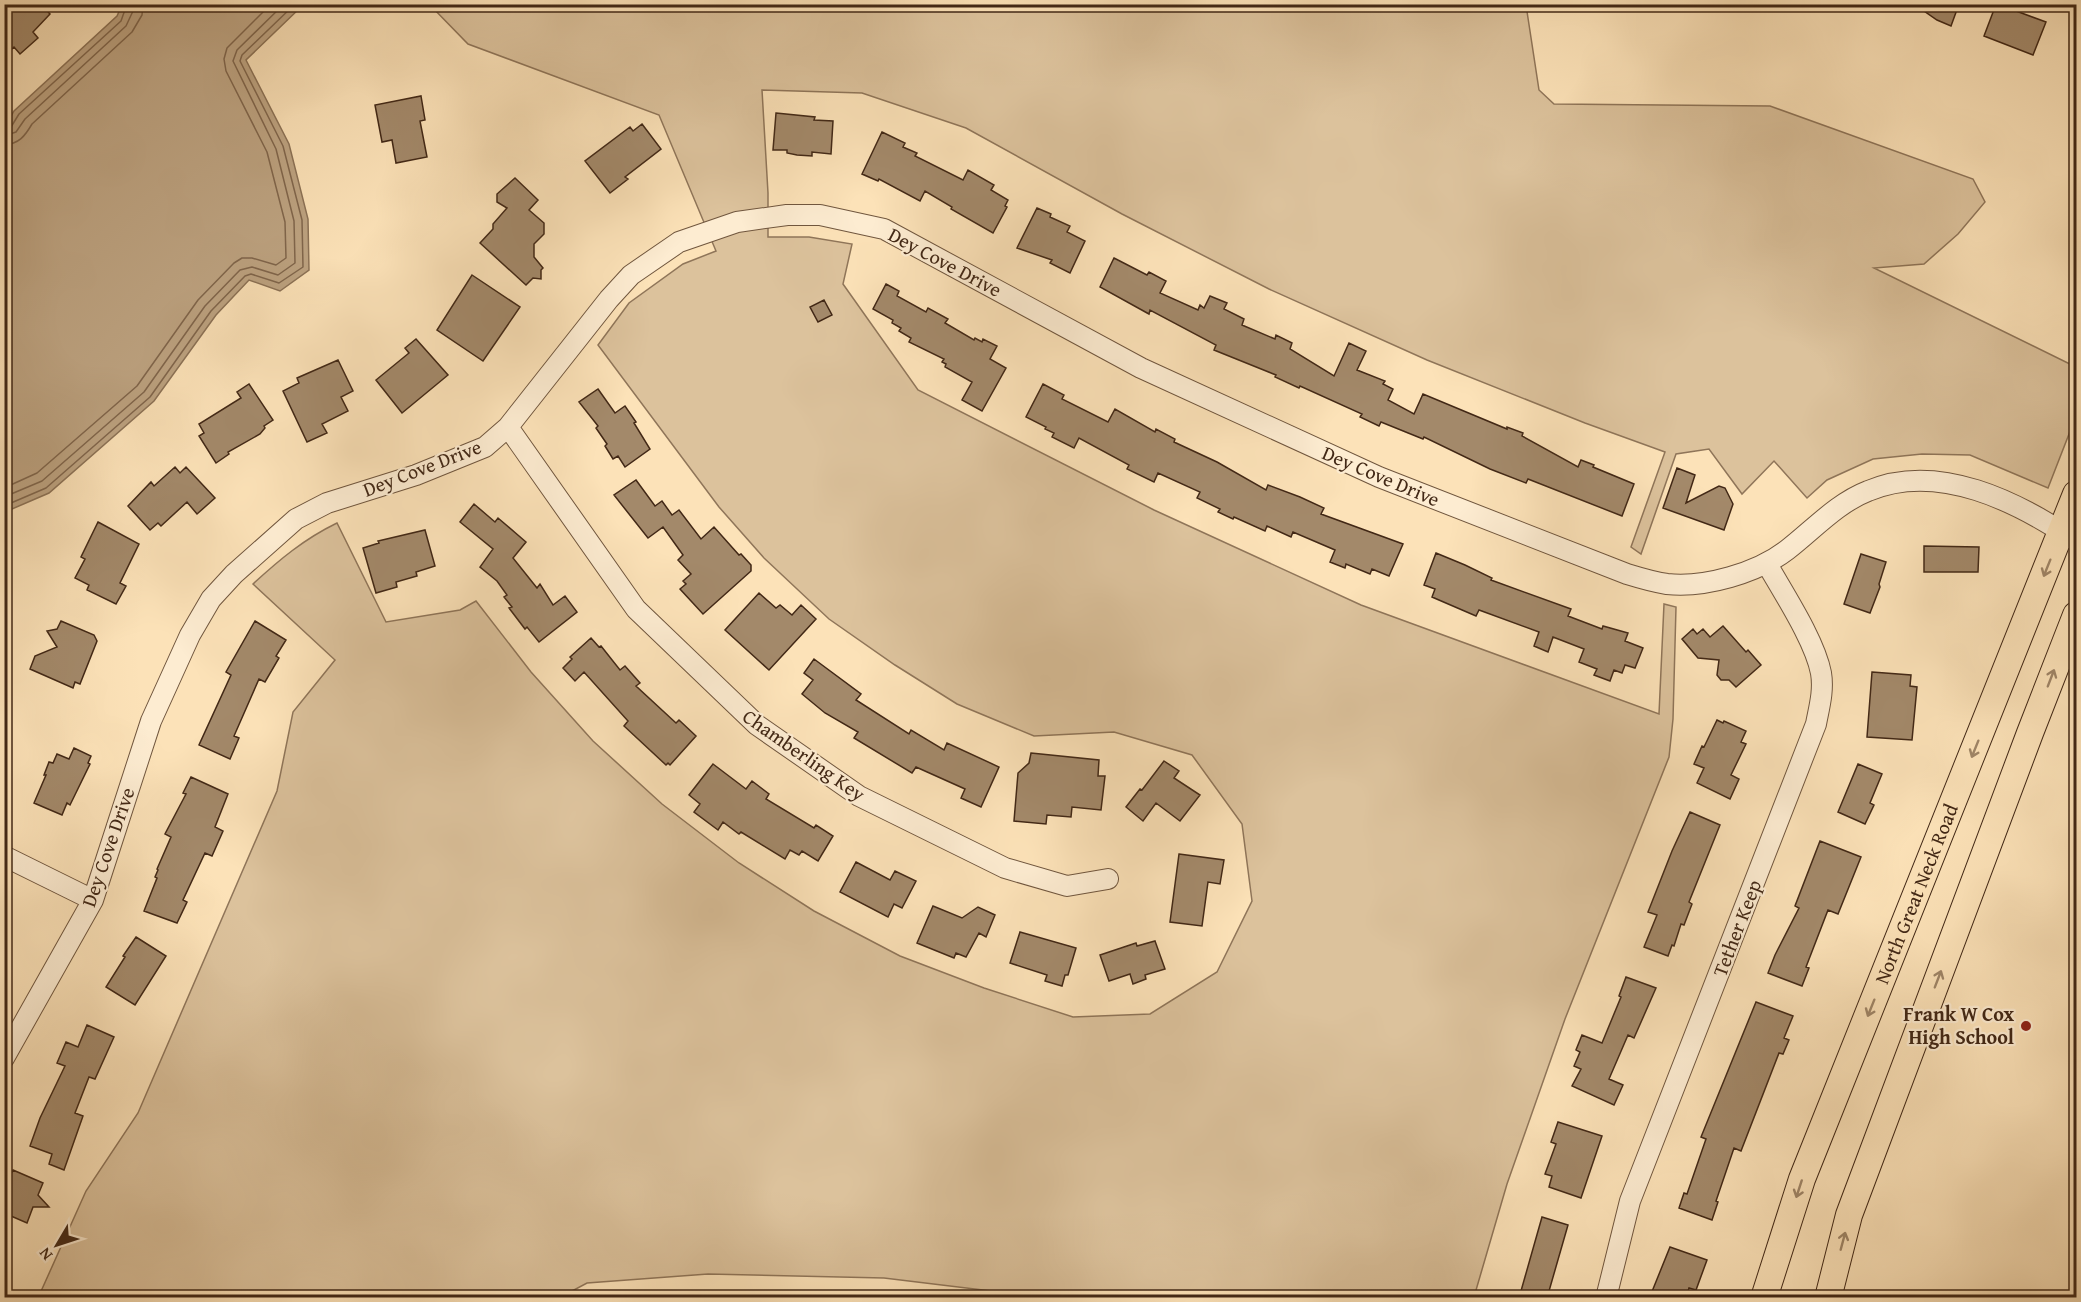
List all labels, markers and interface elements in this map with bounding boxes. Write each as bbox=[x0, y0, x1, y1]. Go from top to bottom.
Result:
street label: Dey Cove Drive bbox=[883, 219, 1007, 304]
street label: Dey Cove Drive bbox=[358, 432, 485, 503]
street label: Dey Cove Drive bbox=[1318, 438, 1444, 513]
one-way arrow bbox=[2041, 558, 2052, 576]
one-way arrow bbox=[2047, 669, 2058, 688]
street label: Chamberling Key bbox=[737, 701, 872, 808]
one-way arrow bbox=[1969, 739, 1980, 757]
street label: Dey Cove Drive bbox=[74, 783, 142, 911]
street label: North Great Neck Road bbox=[1867, 799, 1965, 988]
street label: Tether Keep bbox=[1705, 875, 1768, 980]
one-way arrow bbox=[1933, 970, 1944, 989]
one-way arrow bbox=[1864, 998, 1875, 1016]
place label: Frank W Cox High School bbox=[1903, 999, 2014, 1051]
marker: Frank W Cox High School bbox=[2019, 1019, 2033, 1033]
one-way arrow bbox=[1792, 1179, 1803, 1198]
north arrow bbox=[27, 1215, 87, 1275]
one-way arrow bbox=[1837, 1232, 1849, 1251]
text: N bbox=[32, 1242, 58, 1266]

